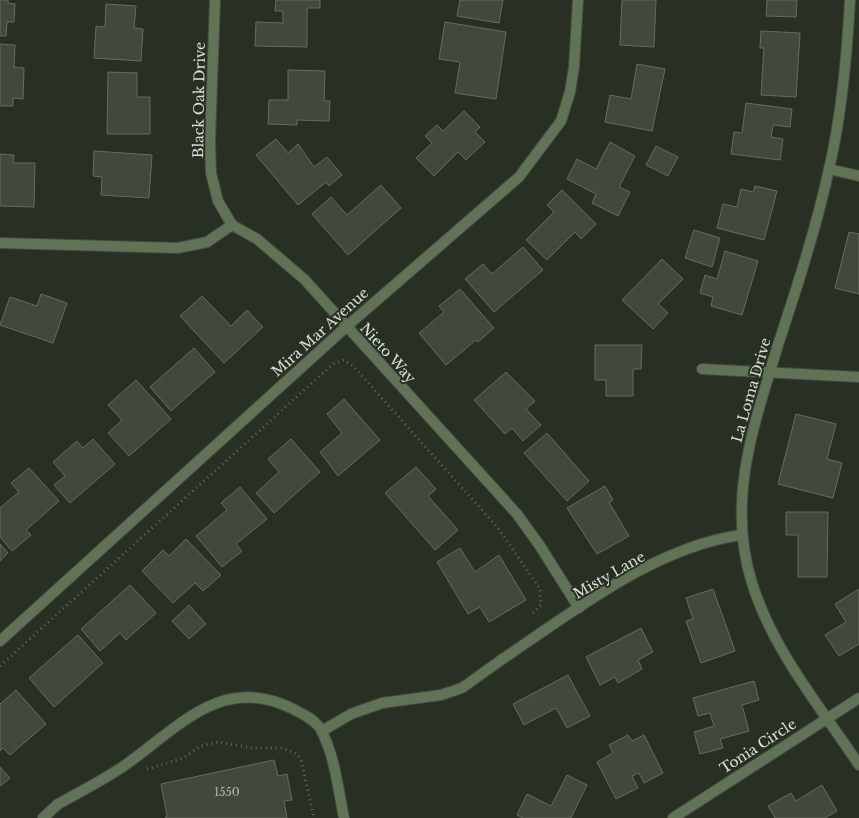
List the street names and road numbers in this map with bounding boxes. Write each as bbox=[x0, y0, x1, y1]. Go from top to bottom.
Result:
street label: Black Oak Drive bbox=[189, 42, 209, 158]
street label: Mira Mar Avenue bbox=[268, 284, 372, 380]
street label: Nieto Way bbox=[356, 319, 420, 387]
street label: La Loma Drive bbox=[727, 336, 775, 444]
street label: Misty Lane bbox=[570, 547, 648, 603]
street label: Tonia Circle bbox=[716, 715, 800, 777]

